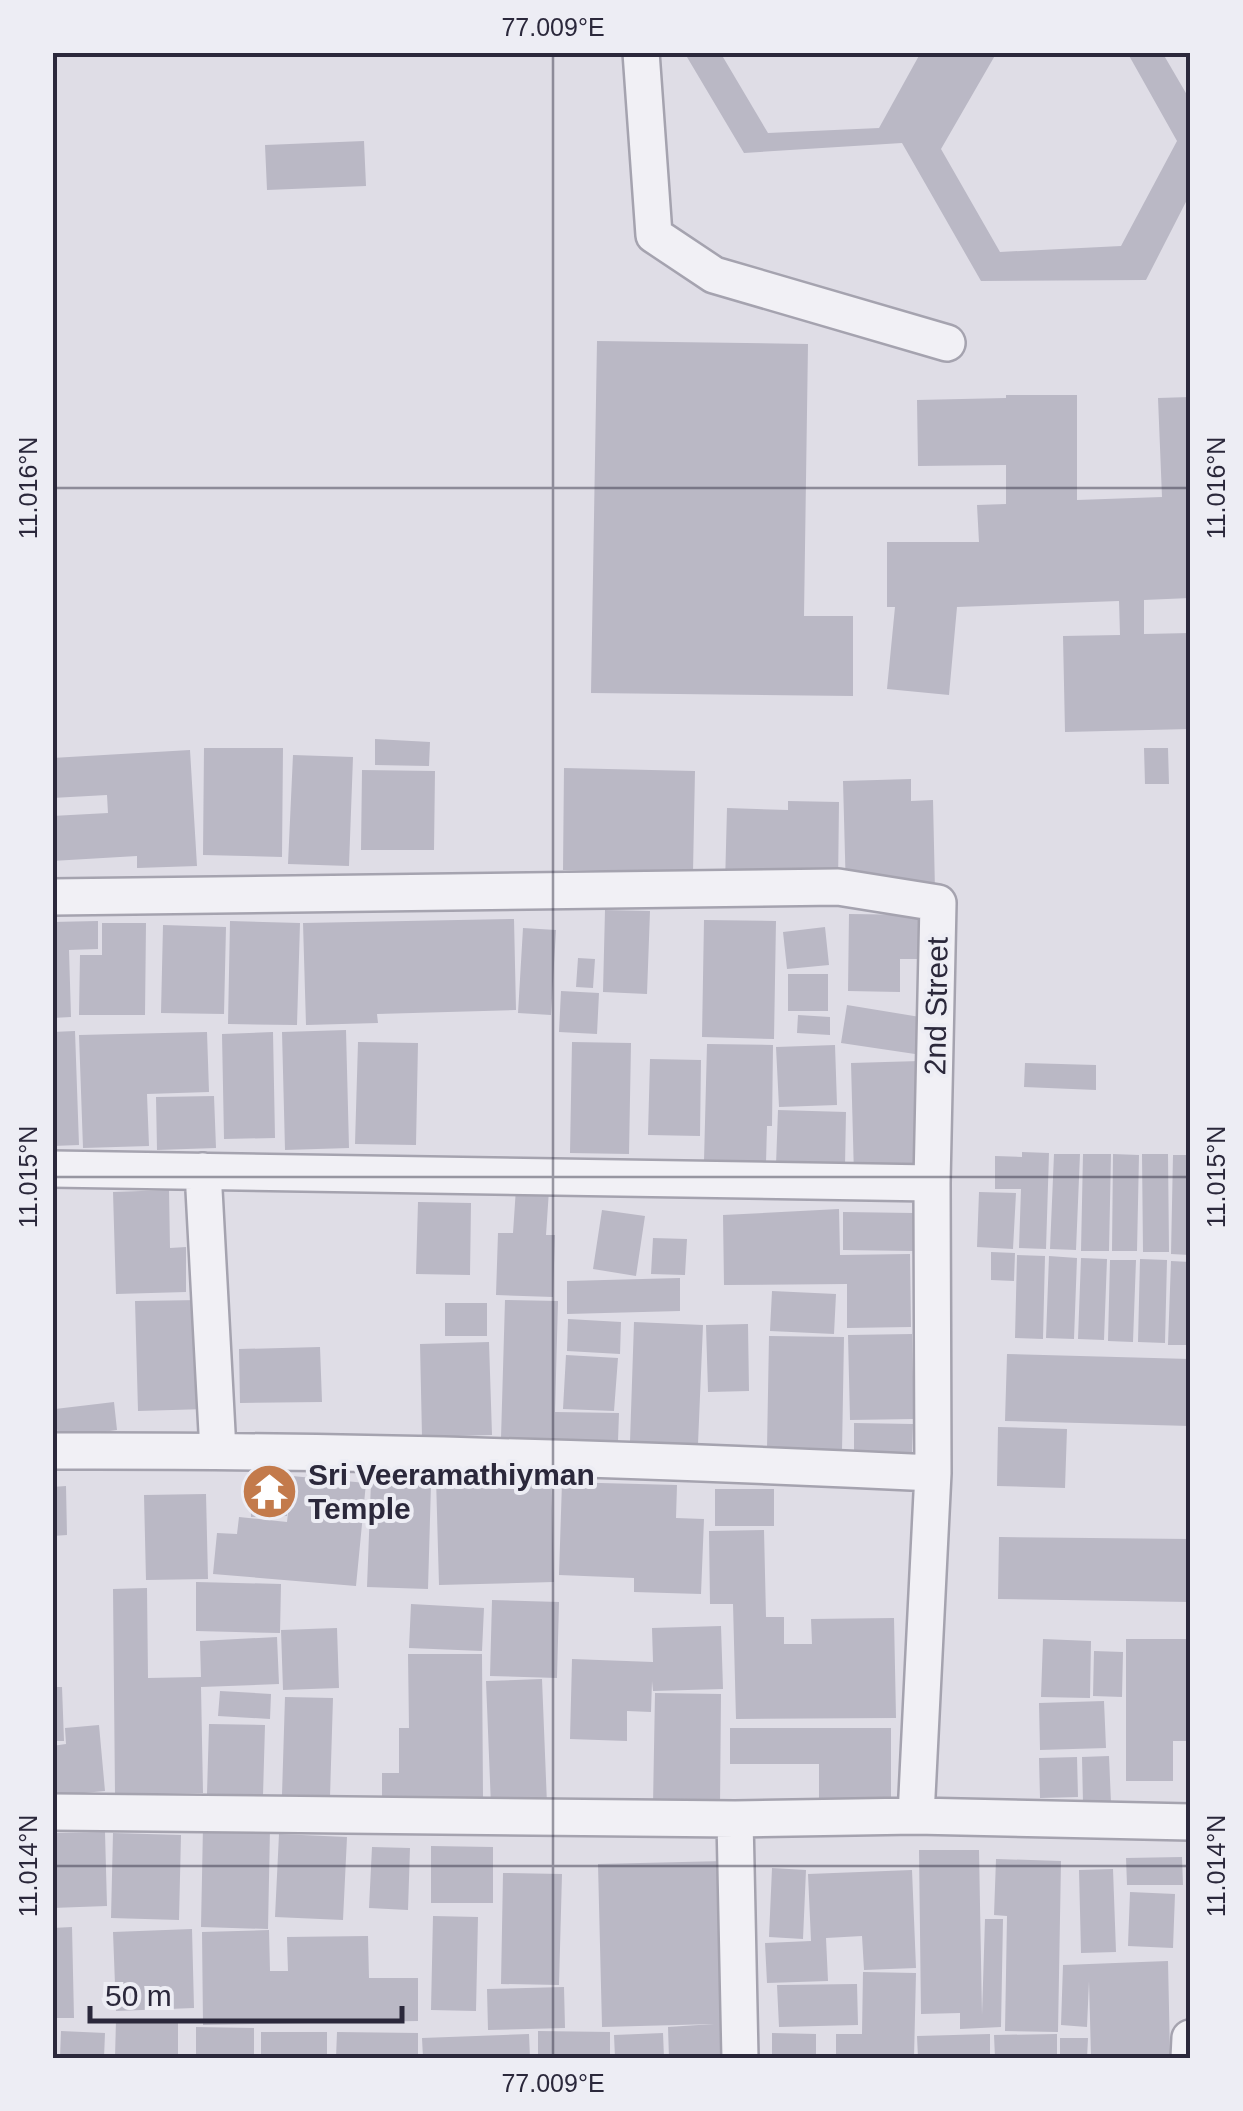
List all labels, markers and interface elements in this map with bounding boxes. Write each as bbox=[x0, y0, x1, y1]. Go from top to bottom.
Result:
text: 77.009°E bbox=[501, 13, 605, 41]
text: 11.016°N bbox=[14, 437, 42, 539]
text: 11.016°N bbox=[1202, 437, 1230, 539]
street label: 2nd Street bbox=[918, 936, 954, 1075]
text: 11.015°N bbox=[14, 1126, 42, 1228]
text: 11.015°N bbox=[1202, 1126, 1230, 1228]
place label: Sri Veeramathiyman Temple bbox=[308, 1458, 595, 1525]
temple icon: Sri Veeramathiyman Temple bbox=[239, 1461, 299, 1521]
text: 11.014°N bbox=[14, 1815, 42, 1917]
text: 11.014°N bbox=[1202, 1815, 1230, 1917]
scale bar bbox=[90, 1961, 402, 2023]
text: 50 m bbox=[105, 1979, 172, 2012]
text: 77.009°E bbox=[501, 2069, 605, 2097]

